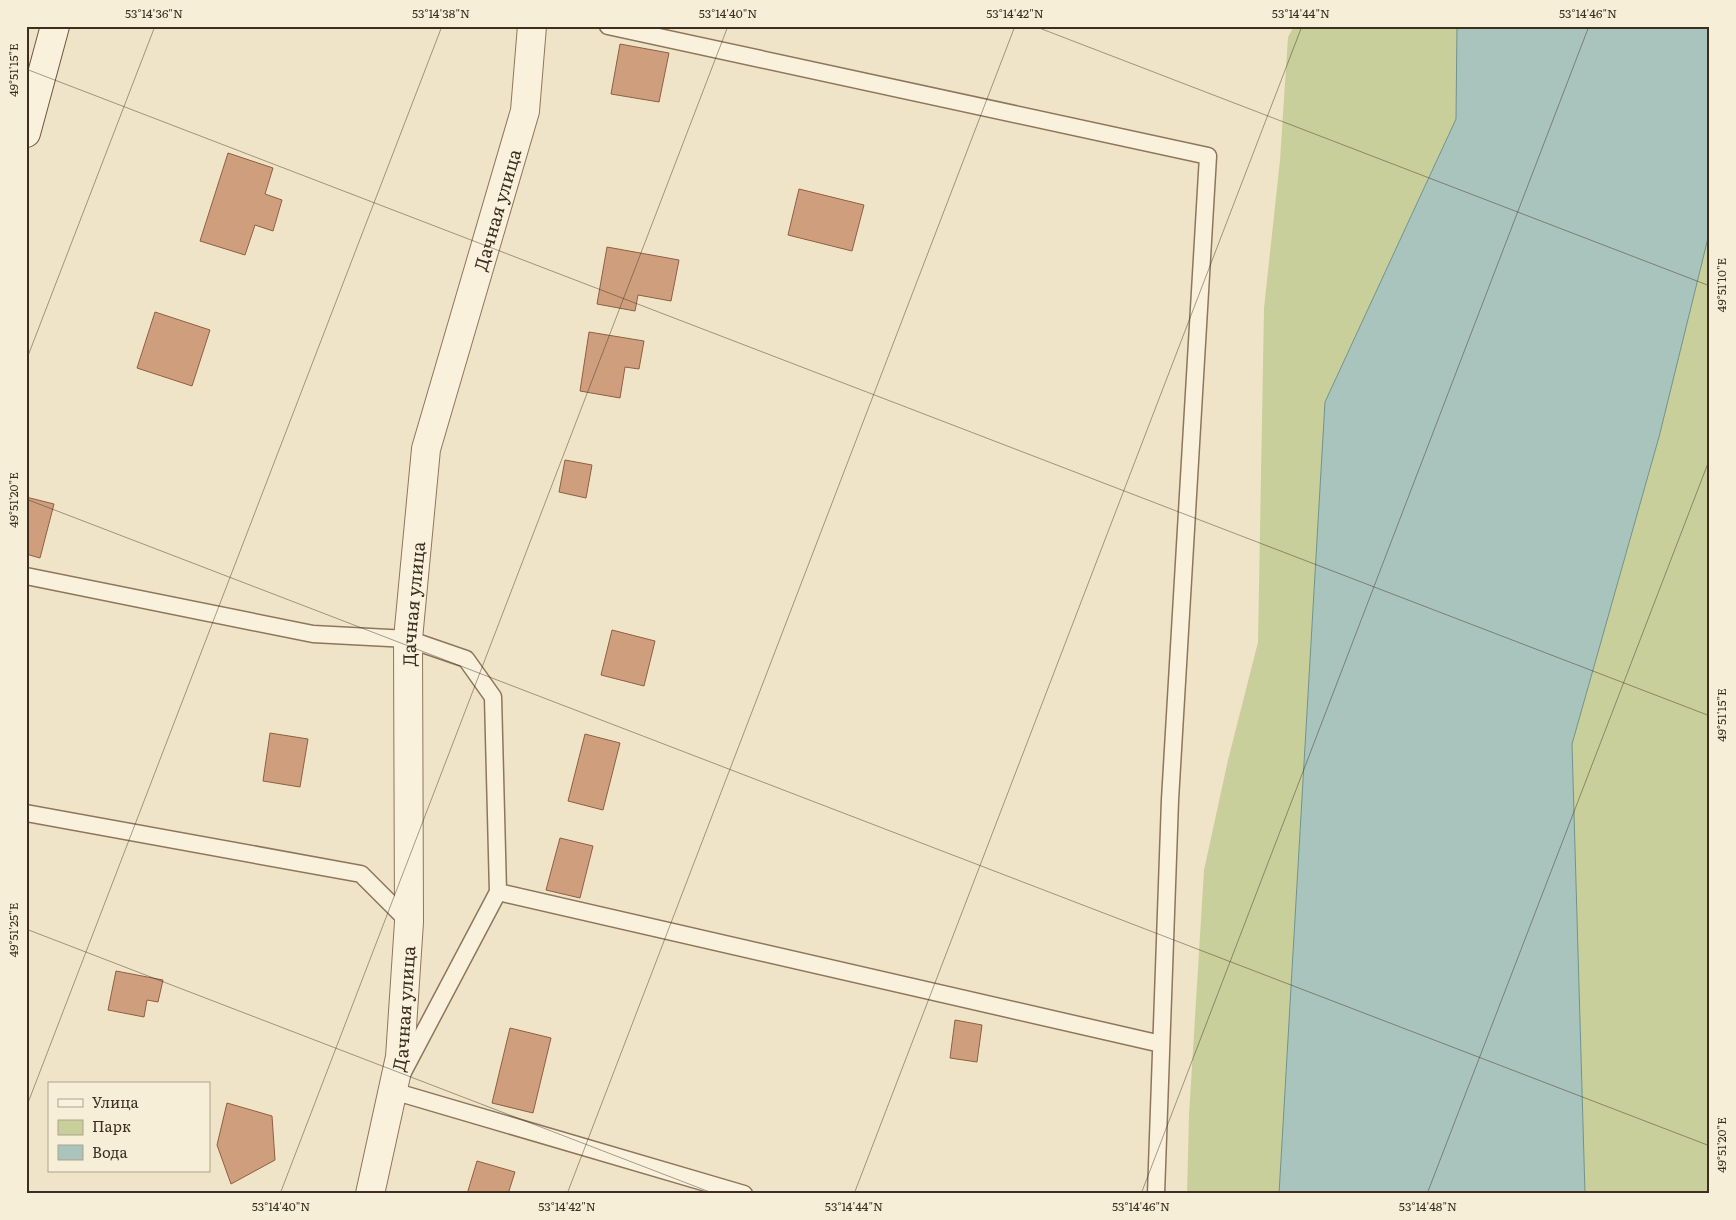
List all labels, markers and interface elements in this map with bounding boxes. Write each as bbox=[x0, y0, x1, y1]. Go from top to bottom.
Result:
text: 53°14'36"N bbox=[125, 4, 183, 22]
text: 53°14'38"N bbox=[412, 4, 470, 22]
text: 53°14'40"N bbox=[699, 4, 757, 22]
text: 53°14'42"N bbox=[986, 4, 1044, 22]
text: 53°14'44"N bbox=[1272, 4, 1330, 22]
text: 53°14'46"N bbox=[1559, 4, 1617, 22]
text: 49°51'15"E bbox=[4, 43, 22, 97]
street label: Дачная улица bbox=[466, 145, 527, 273]
text: 49°51'10"E bbox=[1712, 257, 1730, 312]
text: 49°51'20"E bbox=[4, 472, 22, 528]
street label: Дачная улица bbox=[394, 540, 431, 666]
text: 49°51'15"E bbox=[1712, 688, 1730, 742]
text: 49°51'25"E bbox=[4, 902, 22, 957]
street label: Дачная улица bbox=[384, 945, 421, 1074]
legend bbox=[48, 1082, 210, 1172]
text: Улица bbox=[92, 1090, 140, 1113]
text: Парк bbox=[92, 1114, 131, 1137]
text: 49°51'20"E bbox=[1712, 1117, 1730, 1173]
text: Вода bbox=[92, 1140, 129, 1163]
text: 53°14'40"N bbox=[252, 1197, 310, 1215]
text: 53°14'42"N bbox=[538, 1197, 596, 1215]
text: 53°14'44"N bbox=[825, 1197, 883, 1215]
text: 53°14'46"N bbox=[1112, 1197, 1170, 1215]
text: 53°14'48"N bbox=[1399, 1197, 1457, 1215]

